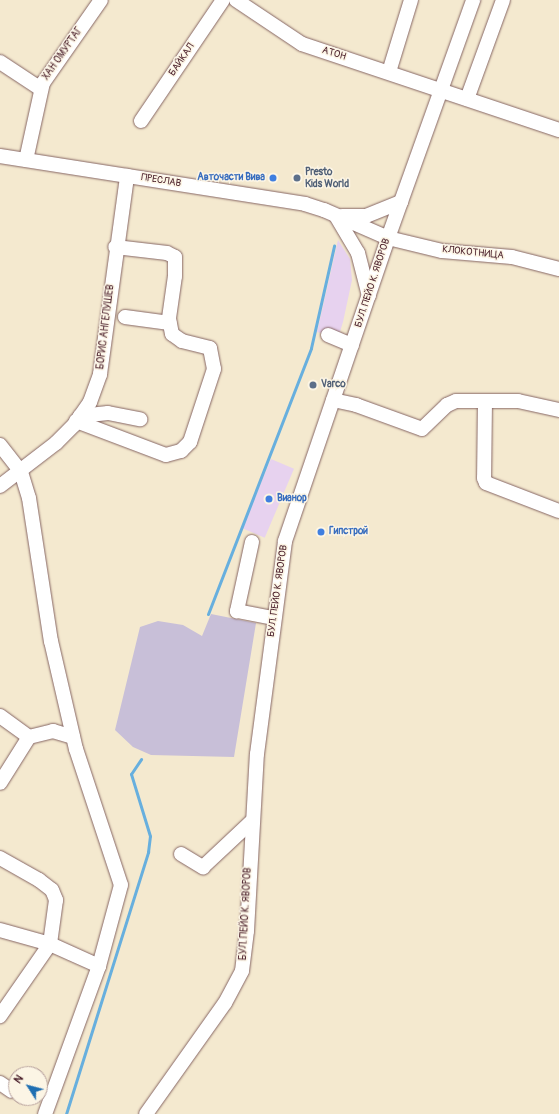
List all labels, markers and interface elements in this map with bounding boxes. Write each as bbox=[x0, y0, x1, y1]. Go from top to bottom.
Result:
street label: ХАН ОМУРТАГ bbox=[40, 25, 86, 83]
street label: БАЙКАЛ bbox=[167, 41, 197, 79]
street label: АТОН bbox=[320, 45, 348, 63]
place label: Presto Kids World bbox=[305, 166, 349, 190]
street label: ПРЕСЛАВ bbox=[140, 172, 182, 190]
place label: Авточасти Вива bbox=[197, 172, 265, 184]
marker: Авточасти Вива bbox=[268, 173, 278, 183]
marker: Presto Kids World bbox=[292, 173, 302, 183]
street label: БУЛ. ПЕЙО К. ЯВОРОВ bbox=[353, 237, 393, 329]
street label: КЛОКОТНИЦА bbox=[442, 244, 504, 262]
street label: БОРИС АНГЕЛУШЕВ bbox=[95, 284, 117, 370]
place label: Varco bbox=[321, 379, 346, 391]
marker: Varco bbox=[308, 380, 318, 390]
place label: Вианор bbox=[277, 493, 307, 505]
marker: Вианор bbox=[264, 494, 274, 504]
place label: Гипстрой bbox=[329, 526, 368, 538]
marker: Гипстрой bbox=[316, 527, 326, 537]
street label: БУЛ. ПЕЙО К. ЯВОРОВ bbox=[266, 544, 290, 638]
street label: БУЛ. ПЕЙО К. ЯВОРОВ bbox=[238, 867, 254, 961]
north arrow bbox=[8, 1066, 48, 1106]
text: N bbox=[11, 1072, 26, 1086]

